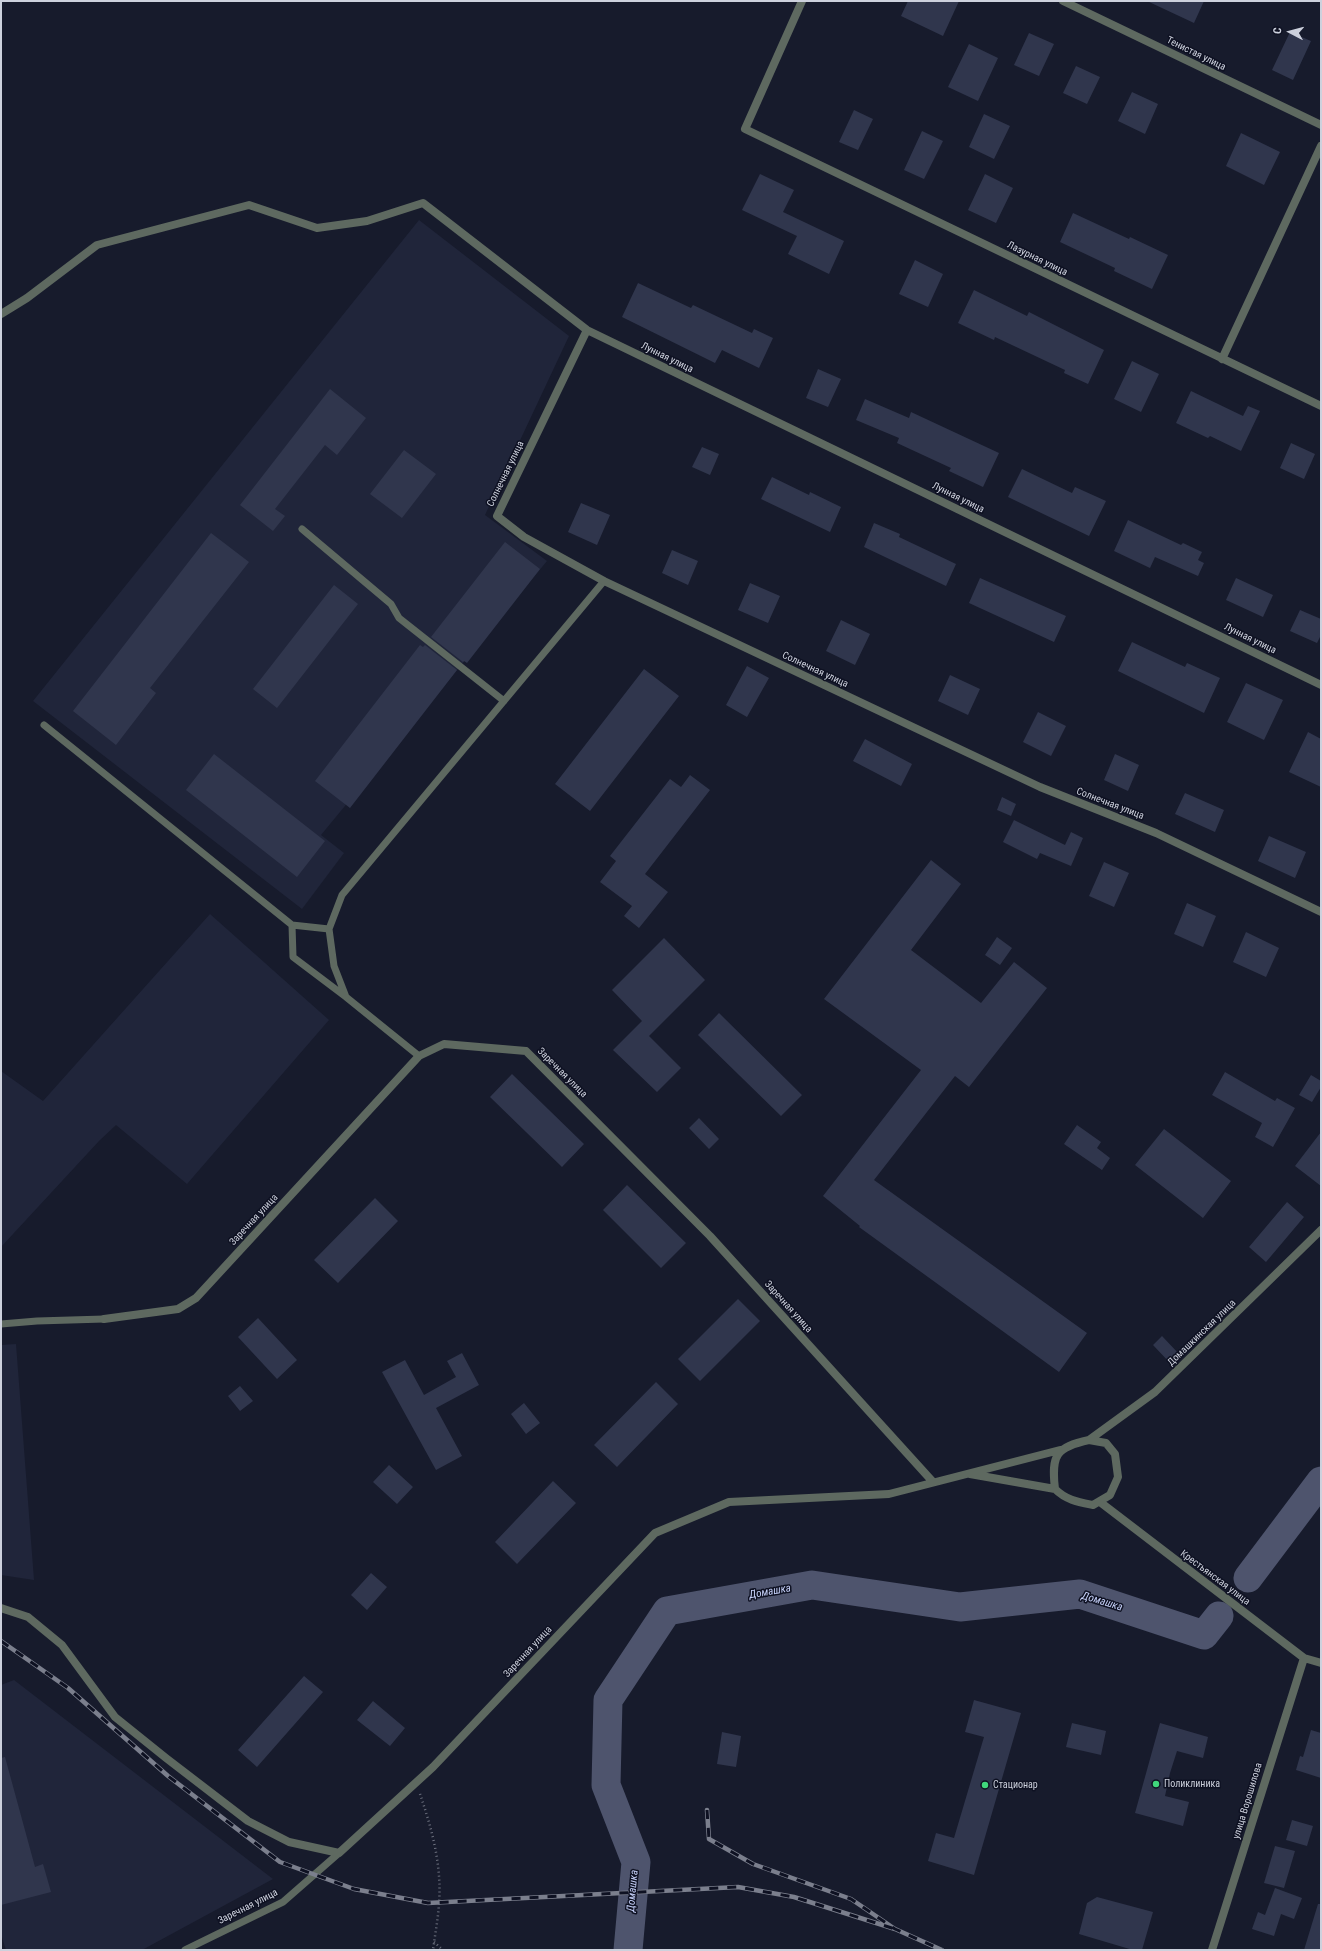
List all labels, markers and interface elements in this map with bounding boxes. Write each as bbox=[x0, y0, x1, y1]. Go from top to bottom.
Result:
north arrow bbox=[1270, 12, 1310, 52]
text: С bbox=[1271, 27, 1284, 34]
street label: Тенистая улица bbox=[1164, 34, 1228, 74]
street label: Лазурная улица bbox=[1005, 239, 1069, 279]
street label: Лунная улица bbox=[639, 340, 695, 376]
street label: Солнечная улица bbox=[485, 439, 527, 509]
street label: Лунная улица bbox=[930, 480, 986, 516]
street label: Лунная улица bbox=[1222, 621, 1278, 657]
street label: Солнечная улица bbox=[780, 649, 850, 691]
street label: Солнечная улица bbox=[1074, 786, 1146, 822]
street label: Заречная улица bbox=[535, 1046, 589, 1100]
street label: Заречная улица bbox=[227, 1192, 281, 1248]
street label: Заречная улица bbox=[762, 1279, 814, 1335]
street label: Домашкинская улица bbox=[1165, 1297, 1239, 1369]
street label: Крестьянская улица bbox=[1178, 1548, 1252, 1608]
water label: Домашка bbox=[748, 1582, 792, 1602]
water label: Домашка bbox=[1080, 1590, 1124, 1614]
street label: Заречная улица bbox=[501, 1624, 555, 1680]
street label: улица Ворошилова bbox=[1231, 1761, 1265, 1841]
place label: Поликлиника bbox=[1164, 1778, 1220, 1790]
place label: Стационар bbox=[993, 1779, 1038, 1791]
marker: Поликлиника bbox=[1151, 1779, 1161, 1789]
marker: Стационар bbox=[980, 1780, 990, 1790]
water label: Домашка bbox=[625, 1869, 641, 1913]
street label: Заречная улица bbox=[216, 1887, 280, 1927]

